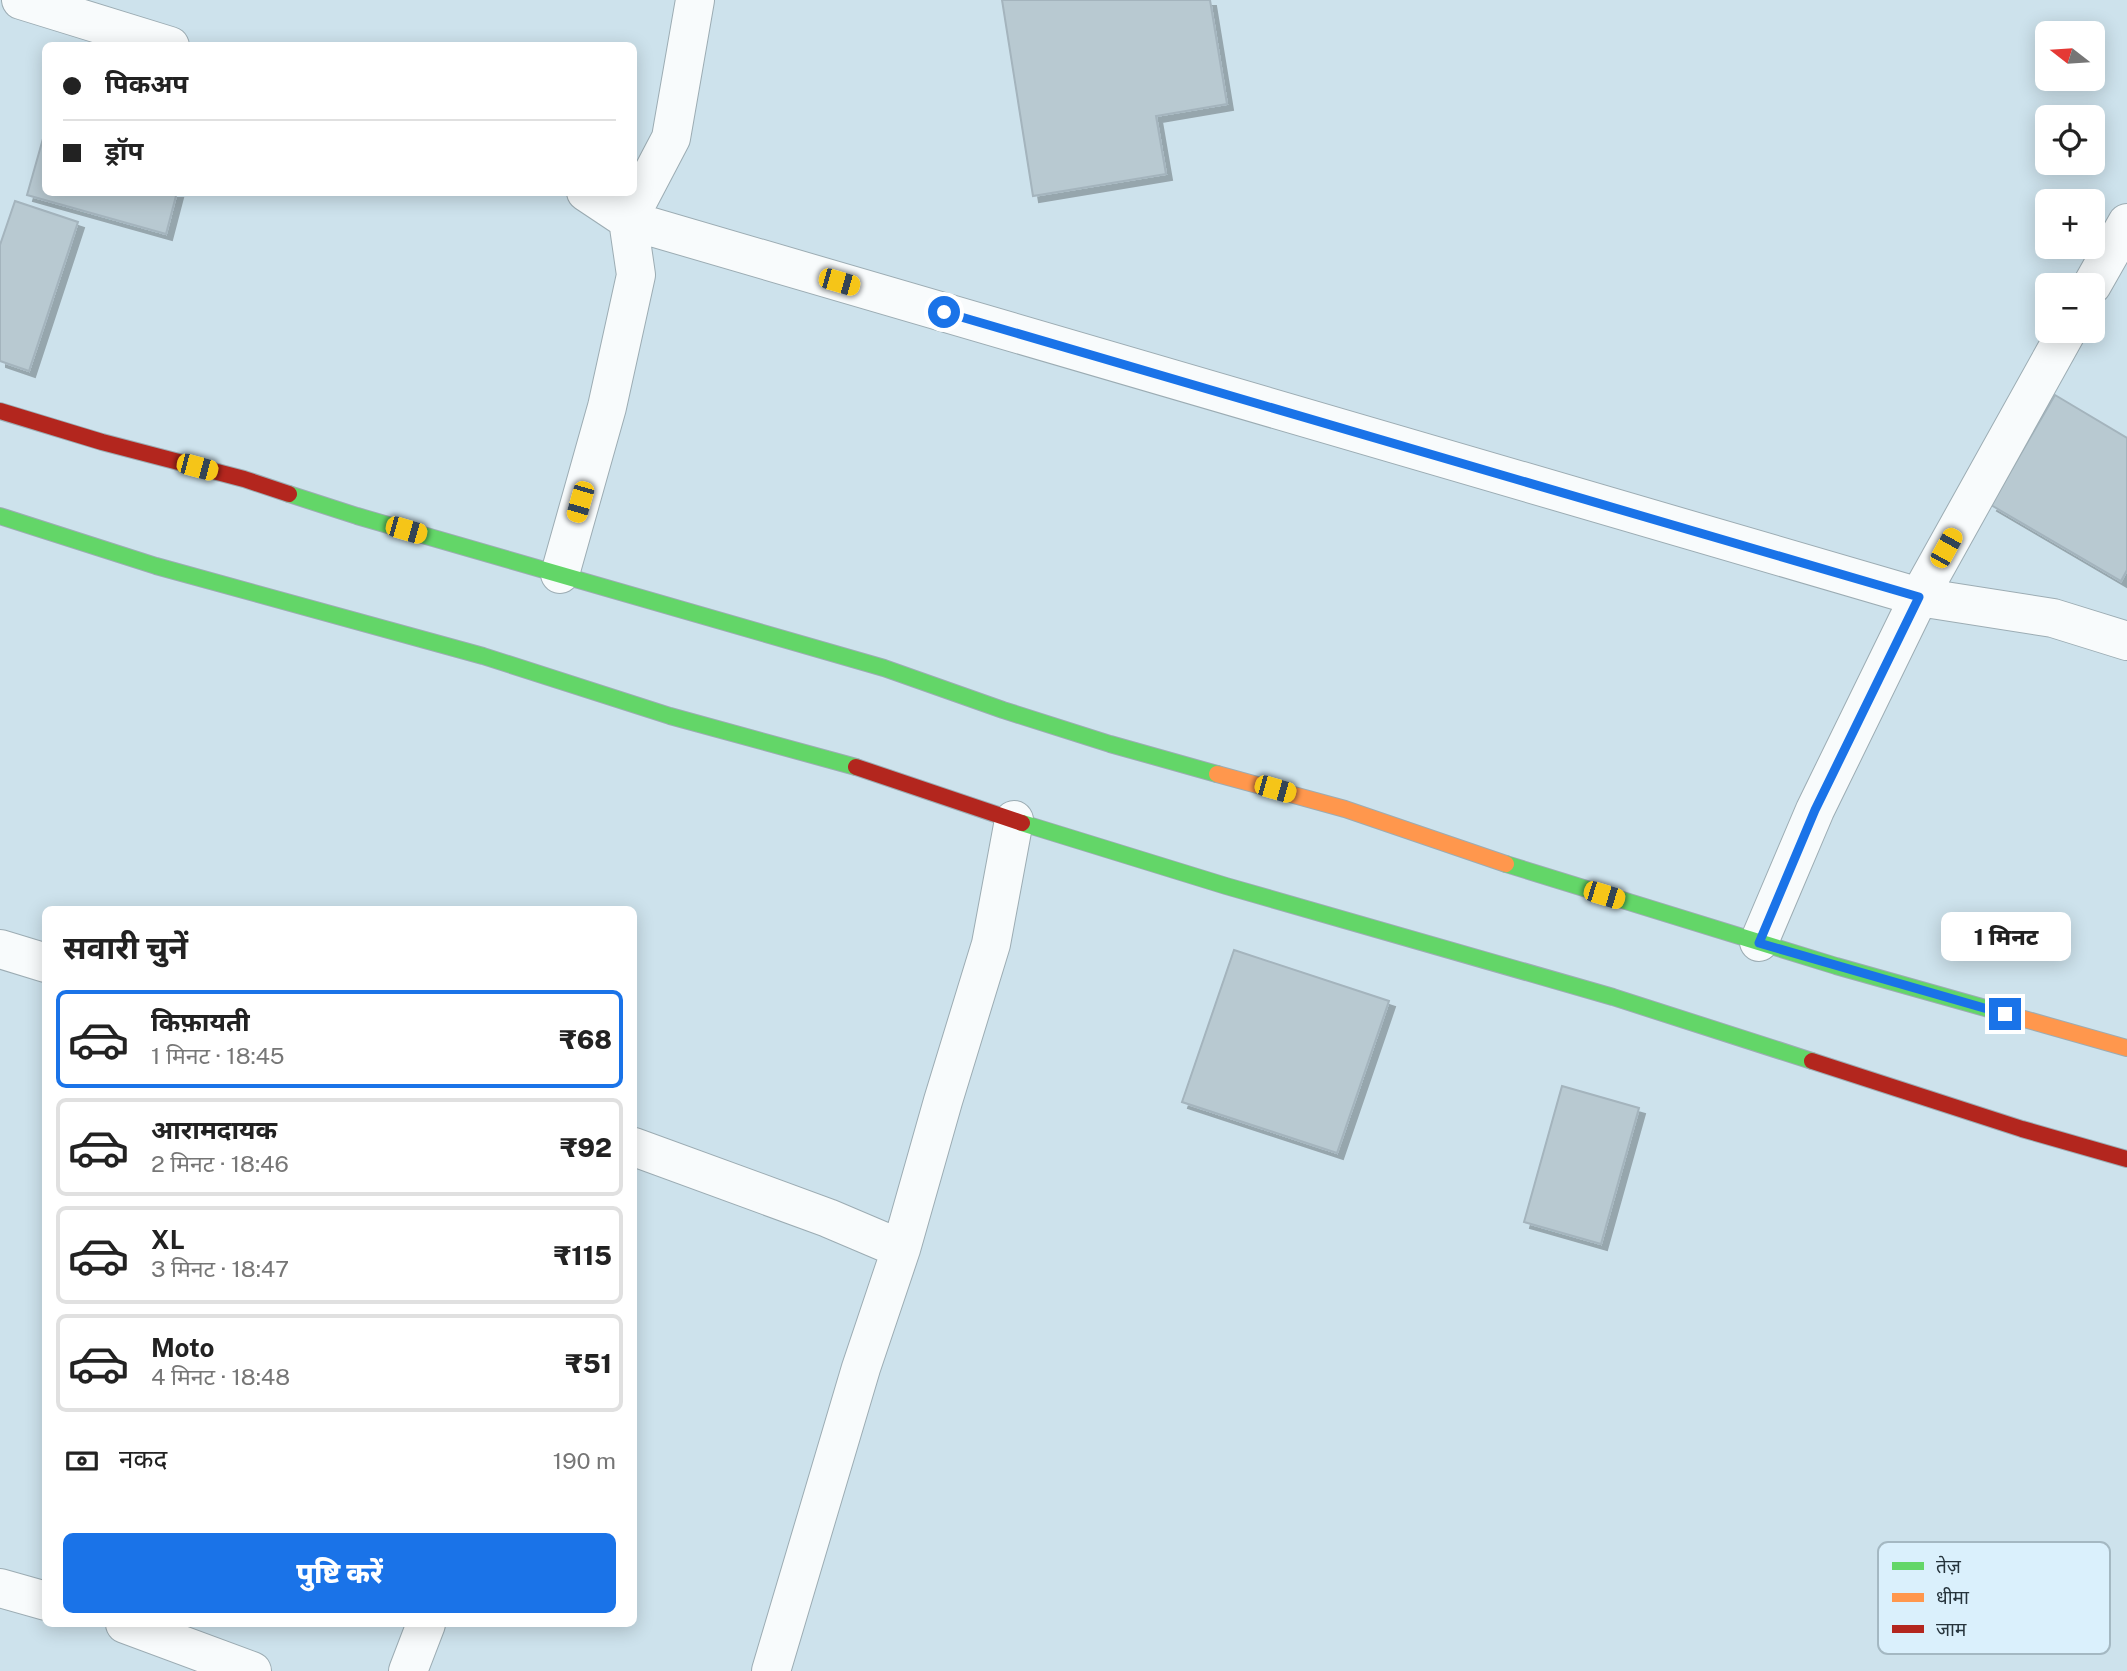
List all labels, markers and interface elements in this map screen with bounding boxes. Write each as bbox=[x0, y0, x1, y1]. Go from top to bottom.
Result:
north arrow bbox=[2035, 21, 2105, 91]
map controls bbox=[2035, 21, 2105, 343]
text: पिकअप bbox=[105, 68, 188, 99]
button: locate bbox=[2035, 105, 2105, 175]
text: ड्रॉप bbox=[105, 135, 143, 166]
button: + bbox=[2035, 189, 2105, 259]
car bbox=[816, 266, 863, 298]
button: − bbox=[2035, 273, 2105, 343]
route start bbox=[928, 296, 960, 328]
car bbox=[174, 451, 221, 483]
car bbox=[565, 479, 596, 525]
car bbox=[383, 514, 430, 546]
car bbox=[1927, 525, 1966, 571]
car bbox=[1252, 773, 1299, 805]
car bbox=[1581, 879, 1628, 911]
callout: 1 मिनट bbox=[1940, 912, 2070, 962]
text: 1 मिनट bbox=[1974, 923, 2038, 950]
text: सवारी चुनें bbox=[63, 929, 188, 966]
route end bbox=[1989, 998, 2021, 1030]
text: किफ़ायती bbox=[151, 1006, 250, 1037]
icon: car bbox=[67, 1008, 130, 1071]
text: ₹68 bbox=[559, 1024, 612, 1055]
text: 1 मिनट · 18:45 bbox=[151, 1042, 285, 1069]
text: आरामदायक bbox=[151, 1114, 277, 1145]
icon: car bbox=[67, 1116, 130, 1179]
text: ₹92 bbox=[560, 1132, 612, 1163]
text: 2 मिनट · 18:46 bbox=[151, 1150, 289, 1177]
icon: car bbox=[67, 1224, 130, 1287]
text: XL bbox=[151, 1224, 185, 1255]
text: ₹115 bbox=[554, 1240, 612, 1271]
text: 3 मिनट · 18:47 bbox=[151, 1255, 289, 1282]
icon: car bbox=[67, 1332, 130, 1395]
text: Moto bbox=[151, 1332, 214, 1363]
text: ₹51 bbox=[565, 1348, 612, 1379]
text: 4 मिनट · 18:48 bbox=[151, 1363, 290, 1390]
icon: cash bbox=[63, 1442, 101, 1480]
text: नकद bbox=[119, 1443, 167, 1474]
text: 190 m bbox=[553, 1447, 616, 1474]
button: पुष्टि करें bbox=[63, 1533, 616, 1613]
legend bbox=[1878, 1542, 2110, 1654]
text: तेज़ bbox=[1936, 1555, 1962, 1577]
text: धीमा bbox=[1936, 1586, 1970, 1608]
text: जाम bbox=[1936, 1618, 1967, 1640]

